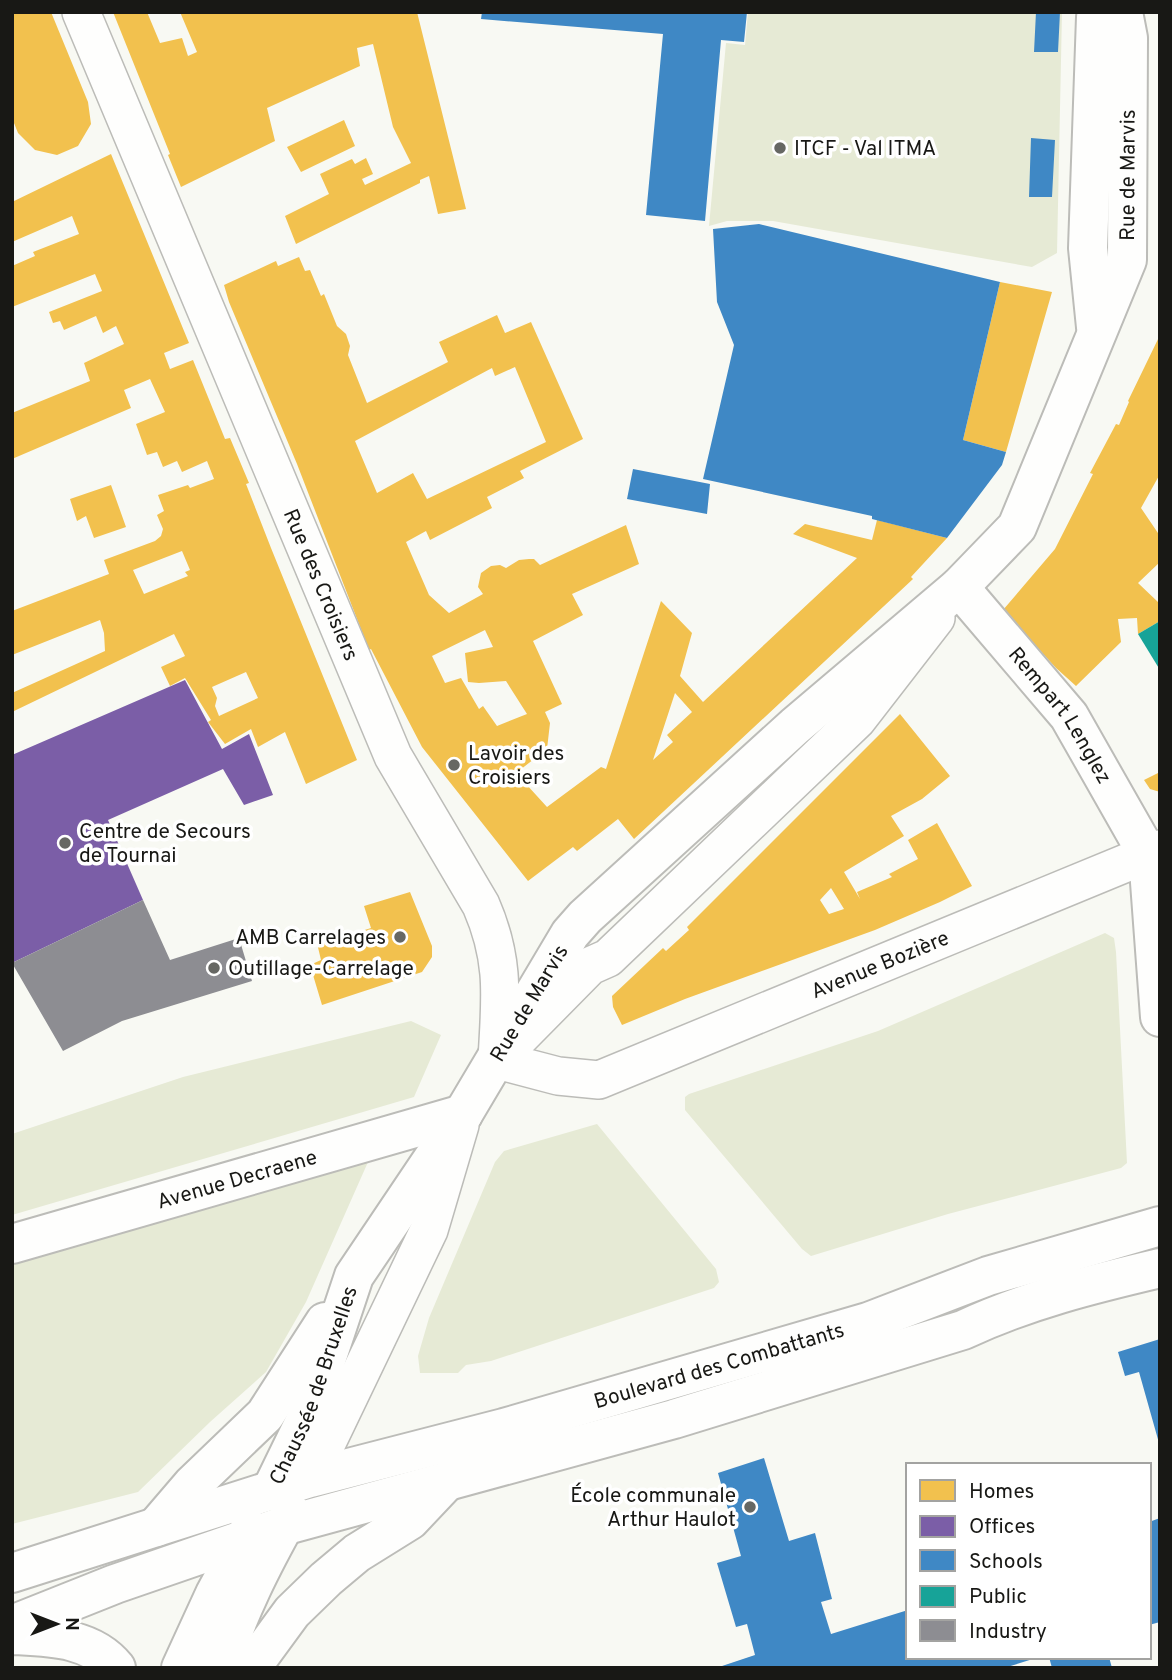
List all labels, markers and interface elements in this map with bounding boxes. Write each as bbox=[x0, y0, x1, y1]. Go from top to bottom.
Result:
street label: Rue de Marvis bbox=[1115, 109, 1143, 241]
place label: ITCF - Val ITMA bbox=[794, 136, 936, 163]
marker: ITCF - Val ITMA bbox=[772, 140, 788, 156]
street label: Rue des Croisiers bbox=[276, 505, 364, 665]
street label: Rempart Lenglez bbox=[1001, 642, 1117, 789]
place label: Lavoir des Croisiers bbox=[468, 741, 564, 792]
marker: Lavoir des Croisiers bbox=[446, 757, 462, 773]
place label: Centre de Secours de Tournai bbox=[79, 819, 251, 870]
marker: Centre de Secours de Tournai bbox=[57, 835, 73, 851]
place label: AMB Carrelages bbox=[235, 925, 386, 952]
street label: Avenue Bozière bbox=[807, 925, 953, 1006]
marker: AMB Carrelages bbox=[392, 929, 408, 945]
street label: Rue de Marvis bbox=[485, 940, 575, 1067]
place label: Outillage-Carrelage bbox=[228, 956, 414, 983]
marker: Outillage-Carrelage bbox=[206, 960, 222, 976]
street label: Avenue Decraene bbox=[154, 1145, 321, 1217]
street label: Chaussée de Bruxelles bbox=[264, 1283, 365, 1490]
street label: Boulevard des Combattants bbox=[591, 1318, 848, 1416]
legend bbox=[906, 1463, 1151, 1659]
text: Homes bbox=[969, 1479, 1034, 1506]
place label: École communale Arthur Haulot bbox=[570, 1482, 736, 1534]
marker: École communale Arthur Haulot bbox=[742, 1499, 758, 1515]
text: Offices bbox=[969, 1514, 1035, 1541]
text: Schools bbox=[969, 1549, 1043, 1576]
text: Public bbox=[969, 1584, 1027, 1611]
north arrow bbox=[21, 1589, 91, 1659]
text: N bbox=[59, 1617, 83, 1631]
text: Industry bbox=[969, 1619, 1047, 1646]

